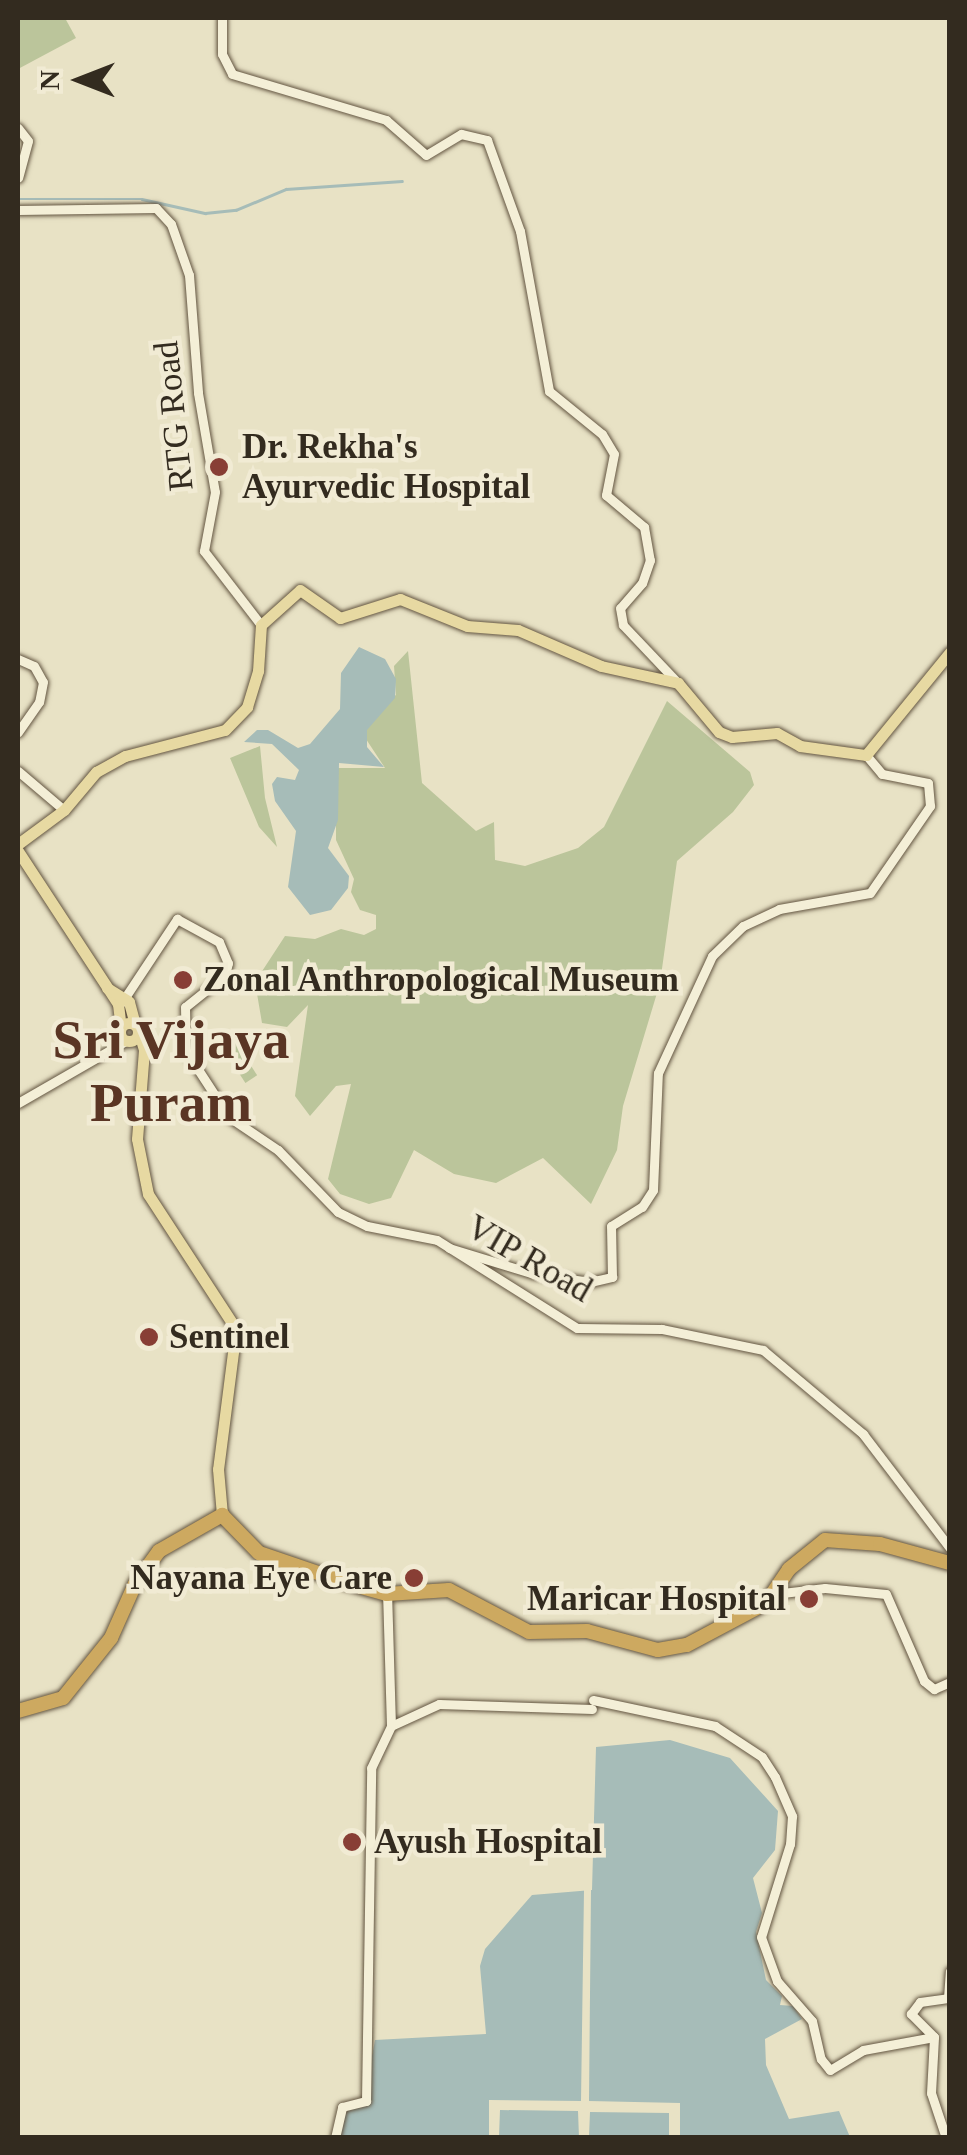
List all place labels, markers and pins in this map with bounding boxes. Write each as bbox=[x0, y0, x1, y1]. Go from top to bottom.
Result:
place label: Dr. Rekha's Ayurvedic Hospital bbox=[242, 426, 570, 508]
marker: Dr. Rekha's Ayurvedic Hospital bbox=[206, 454, 232, 480]
place label: Zonal Anthropological Museum bbox=[203, 959, 749, 1001]
marker: Zonal Anthropological Museum bbox=[172, 969, 194, 991]
place label: Sentinel bbox=[169, 1316, 312, 1358]
marker: Sentinel bbox=[138, 1326, 160, 1348]
place label: Nayana Eye Care bbox=[101, 1557, 392, 1599]
marker: Nayana Eye Care bbox=[401, 1565, 427, 1591]
place label: Maricar Hospital bbox=[497, 1578, 786, 1620]
marker: Maricar Hospital bbox=[796, 1586, 822, 1612]
place label: Ayush Hospital bbox=[374, 1821, 635, 1863]
marker: Ayush Hospital bbox=[339, 1829, 365, 1855]

